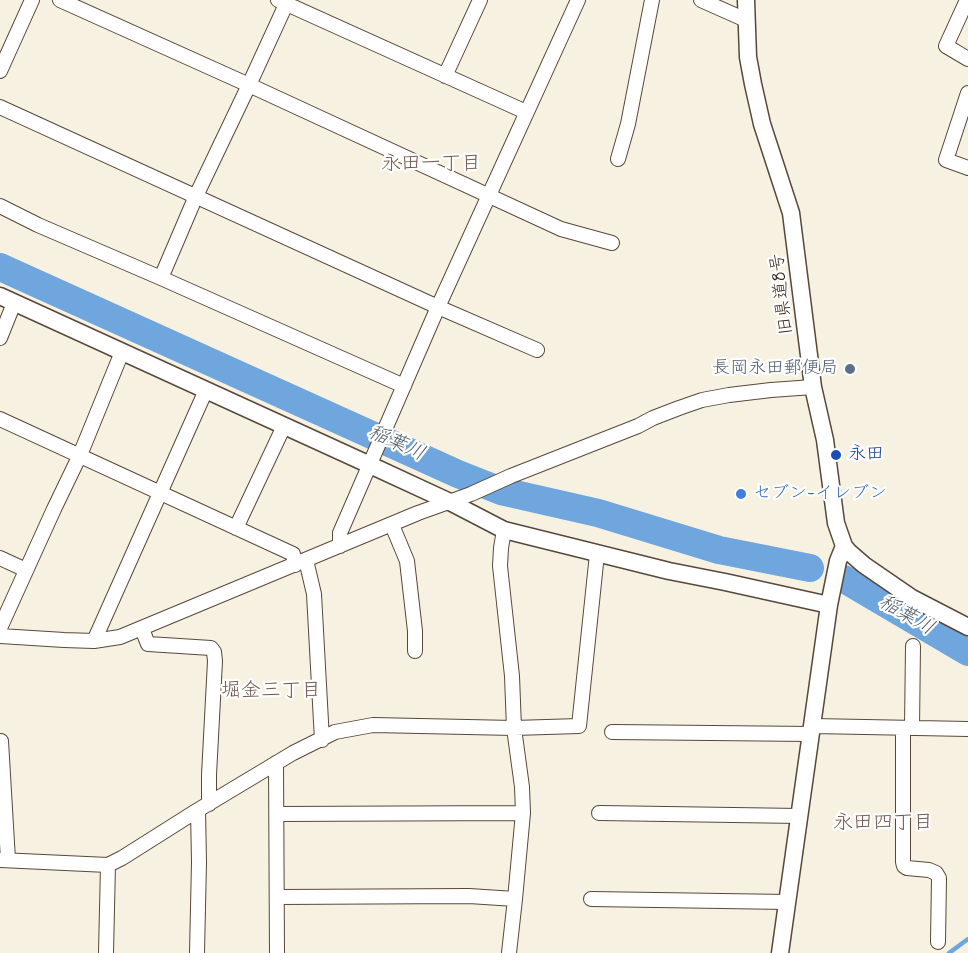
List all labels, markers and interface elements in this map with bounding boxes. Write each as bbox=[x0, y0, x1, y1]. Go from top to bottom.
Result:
district label: 永田一丁目 bbox=[381, 153, 481, 177]
street label: 旧県道8号 bbox=[767, 252, 799, 336]
place label: 長岡永田郵便局 bbox=[712, 358, 838, 380]
marker: 長岡永田郵便局 bbox=[843, 362, 857, 376]
water label: 稲葉川 bbox=[364, 421, 428, 467]
place label: 永田 bbox=[848, 444, 884, 466]
marker: 永田 bbox=[829, 448, 843, 462]
place label: セブン-イレブン bbox=[753, 483, 887, 505]
marker: セブン-イレブン bbox=[734, 487, 748, 501]
water label: 稲葉川 bbox=[874, 591, 938, 641]
district label: 堀金三丁目 bbox=[221, 680, 321, 704]
district label: 永田四丁目 bbox=[833, 812, 933, 836]

